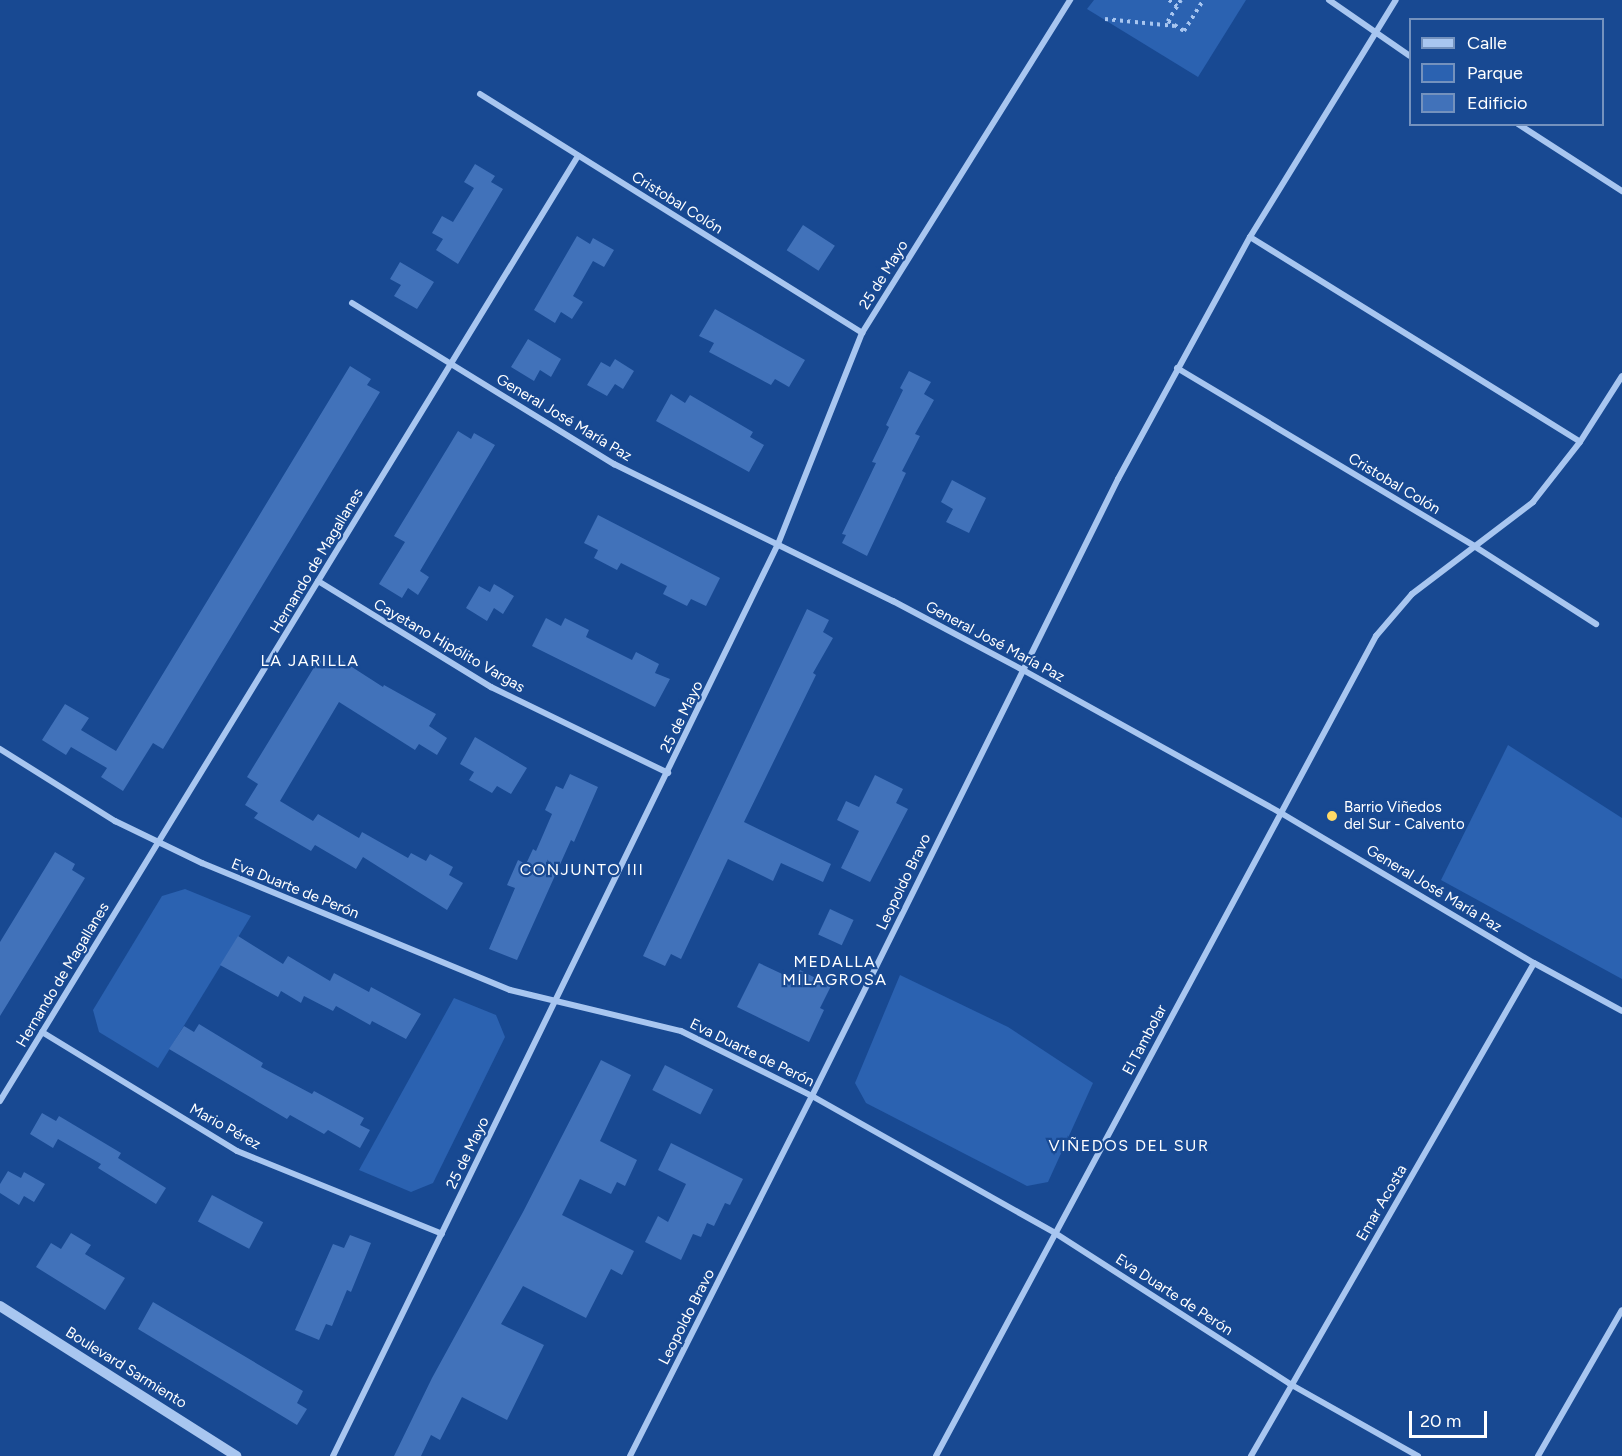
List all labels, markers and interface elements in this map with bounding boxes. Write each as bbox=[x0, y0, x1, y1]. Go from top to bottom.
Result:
legend bbox=[1409, 18, 1604, 126]
text: Calle bbox=[1467, 32, 1507, 54]
text: Parque bbox=[1467, 62, 1523, 84]
text: Edificio bbox=[1467, 92, 1528, 114]
street label: Cristobal Colón bbox=[628, 168, 726, 238]
street label: 25 de Mayo bbox=[856, 237, 912, 313]
street label: General José María Paz bbox=[493, 370, 635, 466]
street label: Cristobal Colón bbox=[1345, 449, 1443, 519]
street label: Hernando de Magallanes bbox=[267, 485, 367, 637]
street label: Cayetano Hipólito Vargas bbox=[370, 595, 528, 697]
street label: General José María Paz bbox=[922, 598, 1068, 686]
district label: LA JARILLA bbox=[261, 651, 359, 671]
street label: 25 de Mayo bbox=[657, 678, 707, 756]
place label: Barrio Viñedos del Sur - Calvento bbox=[1344, 798, 1465, 833]
marker: Barrio Viñedos del Sur - Calvento bbox=[1325, 809, 1339, 823]
street label: Leopoldo Bravo bbox=[873, 831, 935, 933]
street label: General José María Paz bbox=[1363, 841, 1505, 937]
street label: Eva Duarte de Perón bbox=[228, 855, 362, 923]
district label: CONJUNTO III bbox=[520, 860, 644, 880]
street label: Hernando de Magallanes bbox=[13, 899, 113, 1051]
district label: MEDALLA MILAGROSA bbox=[782, 952, 888, 990]
street label: El Tambolar bbox=[1119, 1002, 1171, 1078]
street label: Eva Duarte de Perón bbox=[687, 1015, 817, 1091]
street label: Mario Pérez bbox=[186, 1100, 264, 1154]
street label: 25 de Mayo bbox=[443, 1114, 493, 1192]
district label: VIÑEDOS DEL SUR bbox=[1049, 1136, 1209, 1156]
street label: Emar Acosta bbox=[1353, 1162, 1411, 1244]
street label: Eva Duarte de Perón bbox=[1112, 1250, 1236, 1340]
street label: Leopoldo Bravo bbox=[655, 1266, 719, 1368]
street label: Boulevard Sarmiento bbox=[62, 1323, 190, 1413]
scale bar bbox=[1412, 1399, 1490, 1437]
text: 20 m bbox=[1420, 1410, 1461, 1432]

